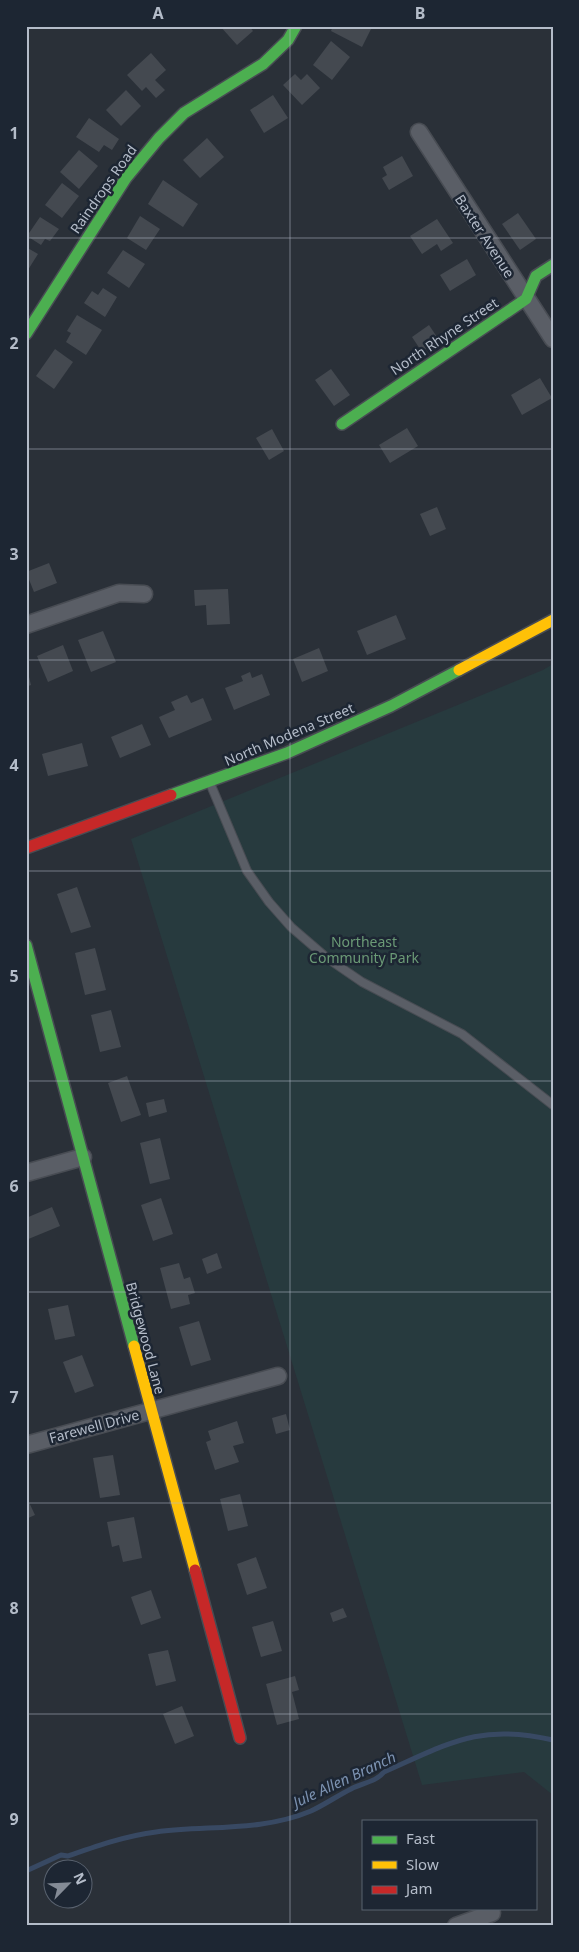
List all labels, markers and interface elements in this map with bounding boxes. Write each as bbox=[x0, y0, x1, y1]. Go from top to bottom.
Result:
text: A bbox=[152, 2, 164, 24]
text: B bbox=[415, 2, 425, 24]
text: 1 bbox=[9, 122, 19, 144]
street label: Raindrops Road bbox=[65, 141, 141, 237]
street label: Baxter Avenue bbox=[451, 191, 519, 281]
street label: North Rhyne Street bbox=[386, 293, 502, 379]
text: 2 bbox=[9, 332, 19, 354]
text: 3 bbox=[9, 543, 19, 565]
street label: North Modena Street bbox=[221, 698, 357, 770]
text: 4 bbox=[9, 754, 19, 776]
park label: Northeast Community Park bbox=[309, 932, 419, 967]
text: 5 bbox=[9, 965, 19, 987]
text: 6 bbox=[9, 1175, 19, 1197]
street label: Bridgewood Lane bbox=[122, 1280, 170, 1396]
text: 7 bbox=[9, 1386, 19, 1408]
street label: Farewell Drive bbox=[47, 1405, 141, 1447]
text: 8 bbox=[9, 1597, 19, 1619]
water label: Jule Allen Branch bbox=[286, 1746, 399, 1813]
text: 9 bbox=[9, 1808, 19, 1830]
legend bbox=[362, 1820, 536, 1910]
text: Fast bbox=[406, 1828, 435, 1848]
text: Slow bbox=[406, 1854, 439, 1874]
north arrow bbox=[42, 1860, 92, 1910]
text: N bbox=[69, 1869, 91, 1888]
text: Jam bbox=[404, 1878, 433, 1898]

